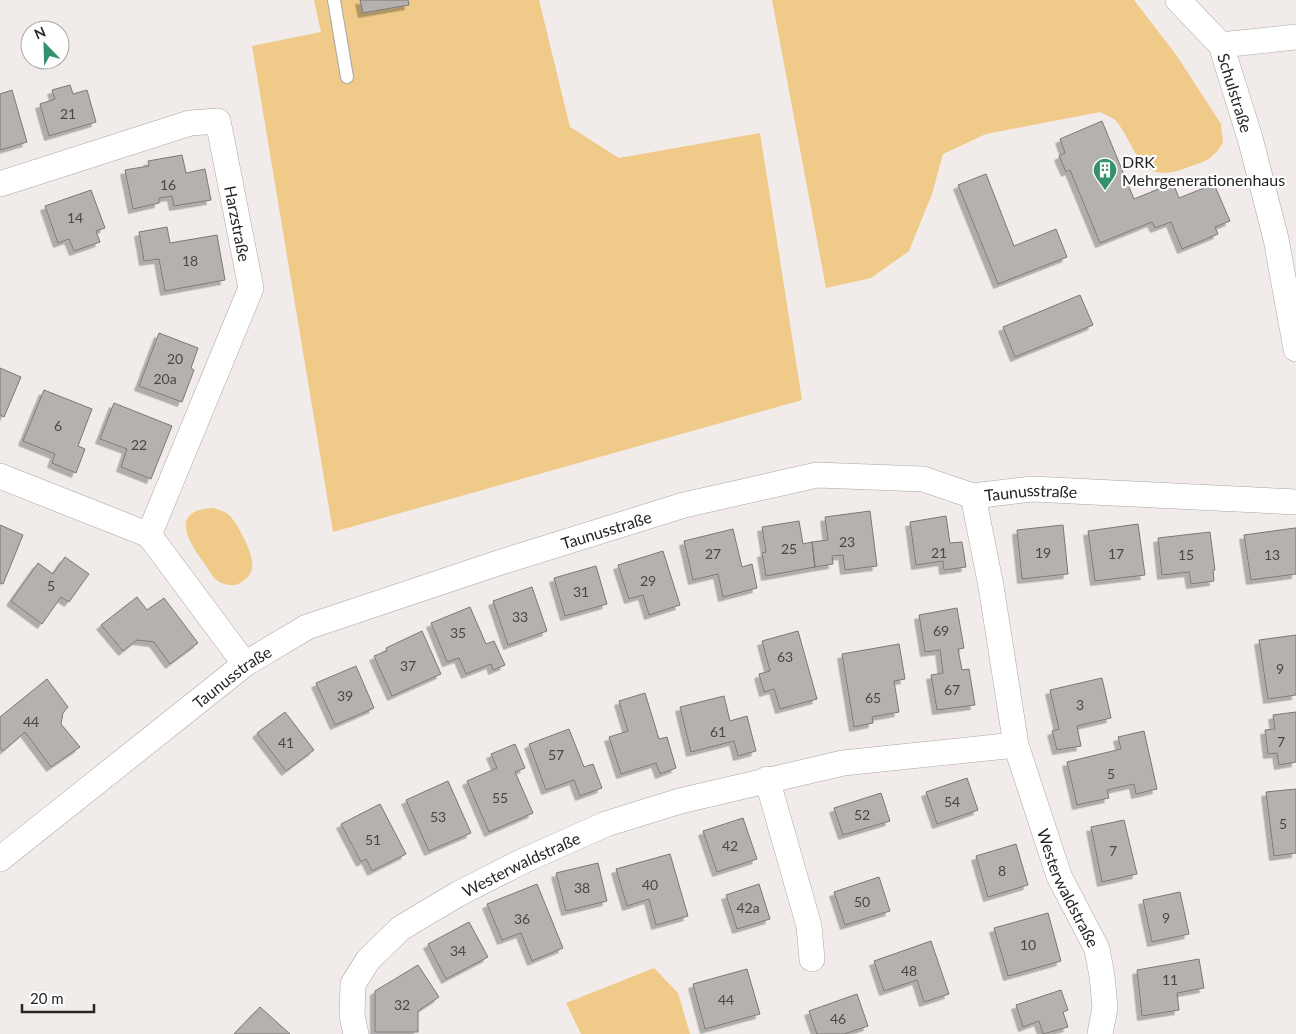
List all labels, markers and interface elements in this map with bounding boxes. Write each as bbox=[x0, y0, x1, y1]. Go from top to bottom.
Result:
north arrow bbox=[20, 20, 70, 70]
text: N bbox=[31, 23, 48, 43]
street label: Schulstraße bbox=[1215, 51, 1257, 134]
house number: 21 bbox=[60, 105, 76, 122]
place label: DRK Mehrgenerationenhaus bbox=[1122, 152, 1285, 189]
building icon: DRK Mehrgenerationenhaus bbox=[1092, 157, 1118, 191]
house number: 16 bbox=[160, 176, 176, 193]
street label: Harzstraße bbox=[221, 184, 255, 263]
house number: 14 bbox=[67, 209, 83, 226]
house number: 18 bbox=[182, 252, 198, 269]
house number: 20 bbox=[167, 350, 183, 367]
house number: 20a bbox=[153, 370, 177, 387]
house number: 6 bbox=[54, 417, 62, 434]
house number: 22 bbox=[131, 436, 147, 453]
street label: Taunusstraße bbox=[983, 479, 1078, 504]
street label: Taunusstraße bbox=[559, 506, 653, 552]
house number: 23 bbox=[839, 533, 855, 550]
house number: 25 bbox=[781, 540, 797, 557]
house number: 21 bbox=[931, 544, 947, 561]
house number: 19 bbox=[1035, 544, 1051, 561]
house number: 27 bbox=[705, 545, 721, 562]
house number: 17 bbox=[1108, 545, 1124, 562]
house number: 15 bbox=[1178, 546, 1194, 563]
house number: 13 bbox=[1264, 546, 1280, 563]
house number: 29 bbox=[640, 572, 656, 589]
house number: 5 bbox=[47, 577, 55, 594]
house number: 31 bbox=[573, 583, 589, 600]
house number: 33 bbox=[512, 608, 528, 625]
house number: 69 bbox=[933, 622, 949, 639]
house number: 35 bbox=[450, 624, 466, 641]
street label: Taunusstraße bbox=[188, 641, 274, 712]
house number: 63 bbox=[777, 648, 793, 665]
house number: 37 bbox=[400, 657, 416, 674]
house number: 9 bbox=[1276, 660, 1284, 677]
house number: 67 bbox=[944, 681, 960, 698]
house number: 39 bbox=[337, 687, 353, 704]
house number: 65 bbox=[865, 689, 881, 706]
house number: 3 bbox=[1076, 696, 1084, 713]
house number: 44 bbox=[23, 713, 39, 730]
house number: 61 bbox=[710, 723, 726, 740]
house number: 7 bbox=[1277, 733, 1285, 750]
house number: 41 bbox=[278, 734, 294, 751]
house number: 57 bbox=[548, 746, 564, 763]
house number: 5 bbox=[1107, 765, 1115, 782]
house number: 55 bbox=[492, 789, 508, 806]
house number: 54 bbox=[944, 793, 960, 810]
house number: 52 bbox=[854, 806, 870, 823]
house number: 53 bbox=[430, 808, 446, 825]
house number: 5 bbox=[1279, 815, 1287, 832]
street label: Westerwaldstraße bbox=[1034, 826, 1104, 950]
street label: Westerwaldstraße bbox=[459, 827, 583, 900]
house number: 51 bbox=[365, 831, 381, 848]
house number: 42 bbox=[722, 837, 738, 854]
house number: 7 bbox=[1109, 842, 1117, 859]
house number: 8 bbox=[998, 862, 1006, 879]
house number: 40 bbox=[642, 876, 658, 893]
house number: 38 bbox=[574, 879, 590, 896]
house number: 50 bbox=[854, 893, 870, 910]
house number: 42a bbox=[736, 899, 760, 916]
house number: 9 bbox=[1162, 909, 1170, 926]
house number: 36 bbox=[514, 910, 530, 927]
house number: 10 bbox=[1020, 936, 1036, 953]
house number: 34 bbox=[450, 942, 466, 959]
house number: 48 bbox=[901, 962, 917, 979]
house number: 11 bbox=[1162, 971, 1178, 988]
scale bar bbox=[22, 982, 95, 1014]
text: 20 m bbox=[30, 989, 64, 1007]
house number: 44 bbox=[718, 991, 734, 1008]
house number: 32 bbox=[394, 996, 410, 1013]
house number: 46 bbox=[830, 1010, 846, 1027]

